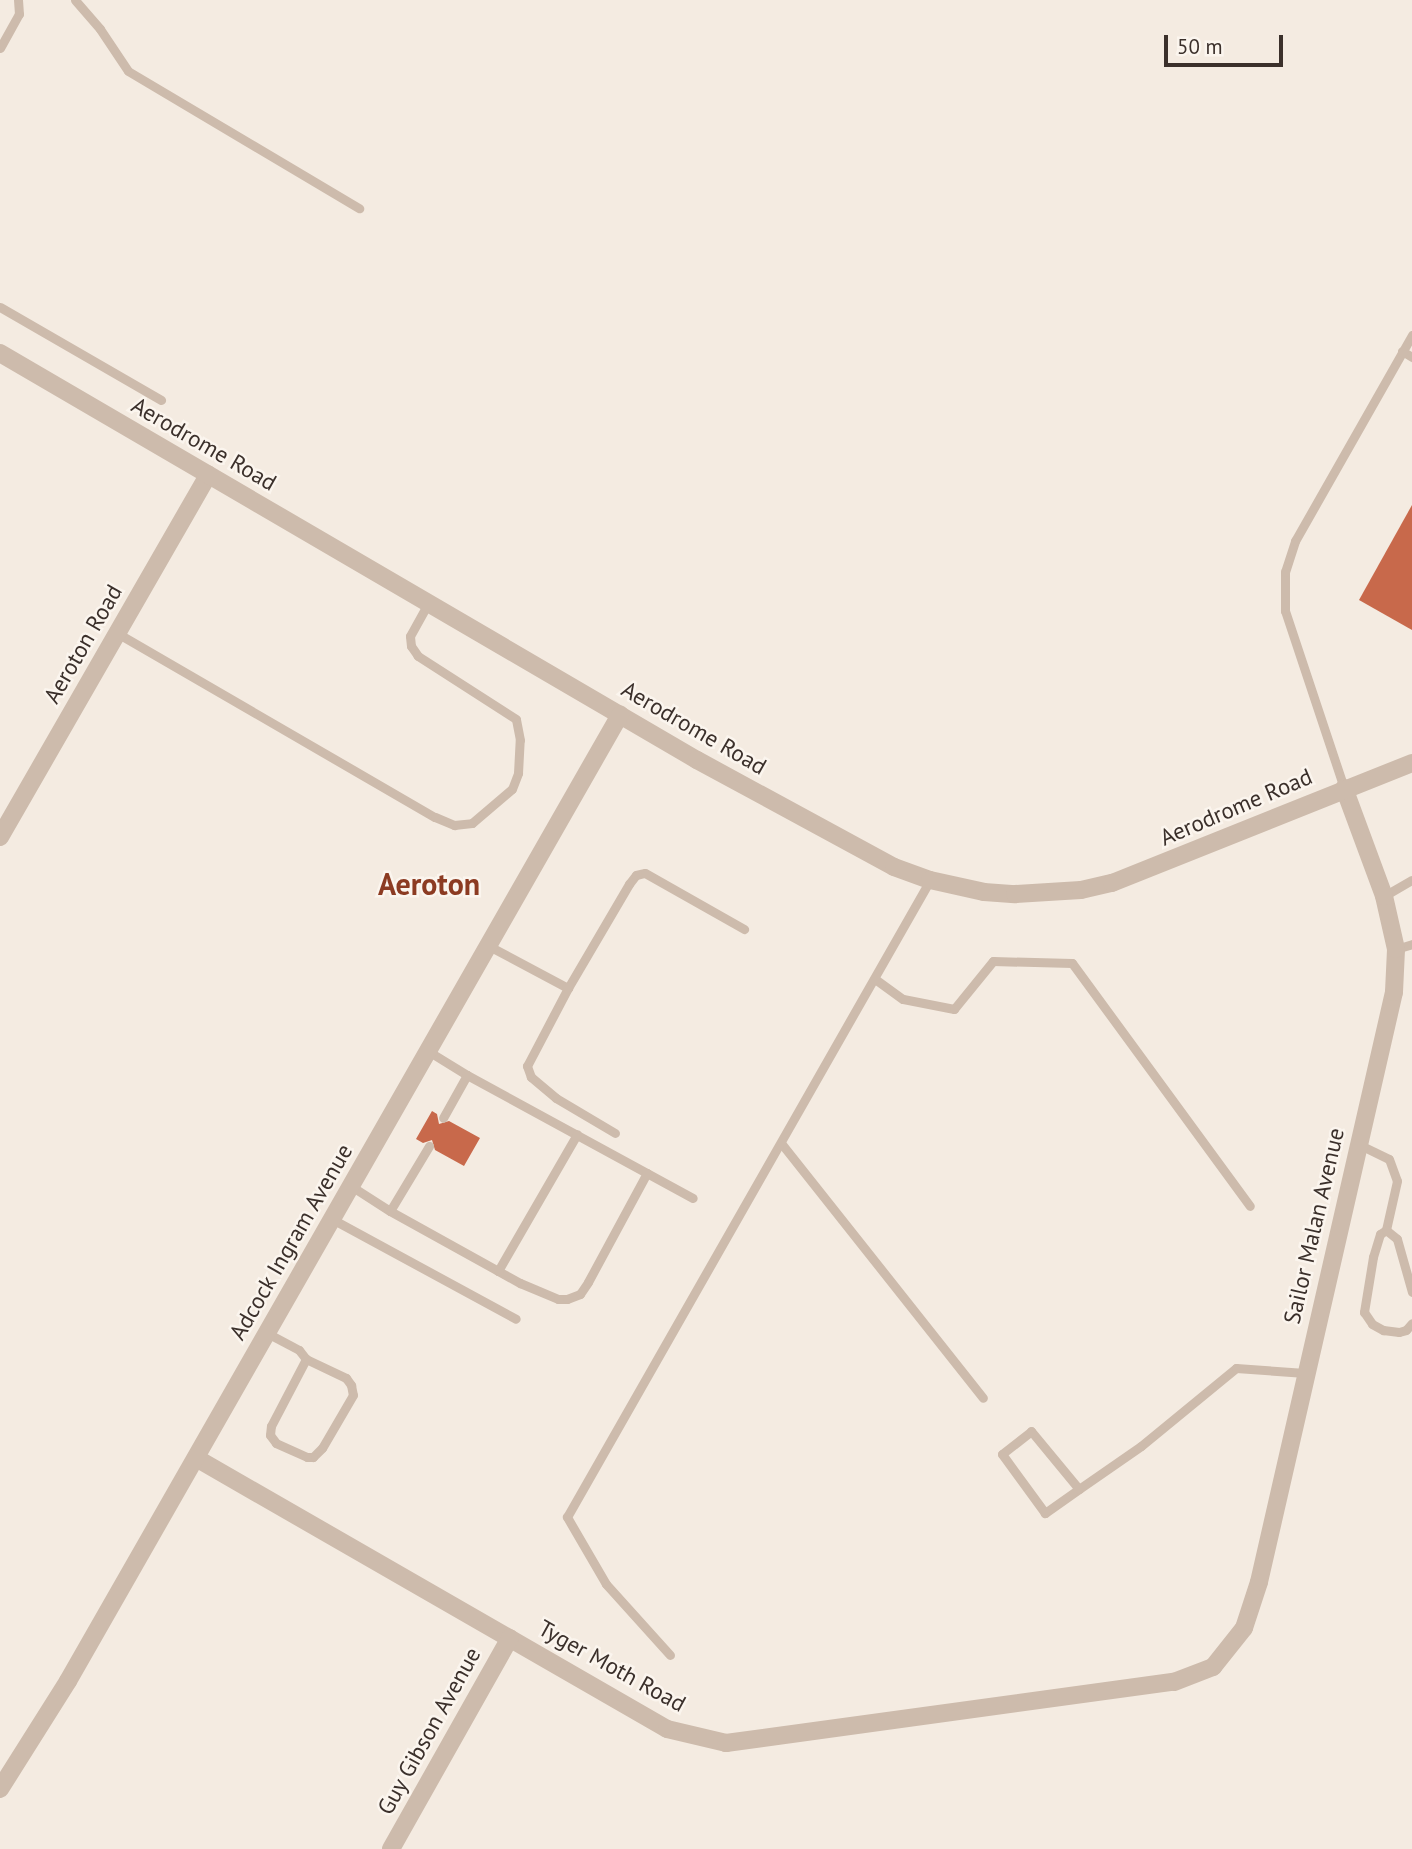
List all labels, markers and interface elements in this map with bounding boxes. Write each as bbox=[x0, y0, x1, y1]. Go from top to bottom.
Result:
scale bar bbox=[1167, 21, 1286, 65]
text: 50 m bbox=[1177, 33, 1223, 60]
street label: Aerodrome Road bbox=[127, 391, 281, 497]
street label: Aeroton Road bbox=[38, 580, 128, 708]
street label: Aerodrome Road bbox=[617, 675, 771, 781]
street label: Aerodrome Road bbox=[1156, 763, 1316, 851]
district label: Aeroton bbox=[378, 866, 480, 902]
street label: Sailor Malan Avenue bbox=[1278, 1125, 1350, 1327]
street label: Adcock Ingram Avenue bbox=[223, 1139, 359, 1345]
street label: Tyger Moth Road bbox=[534, 1614, 690, 1718]
street label: Guy Gibson Avenue bbox=[371, 1642, 487, 1820]

